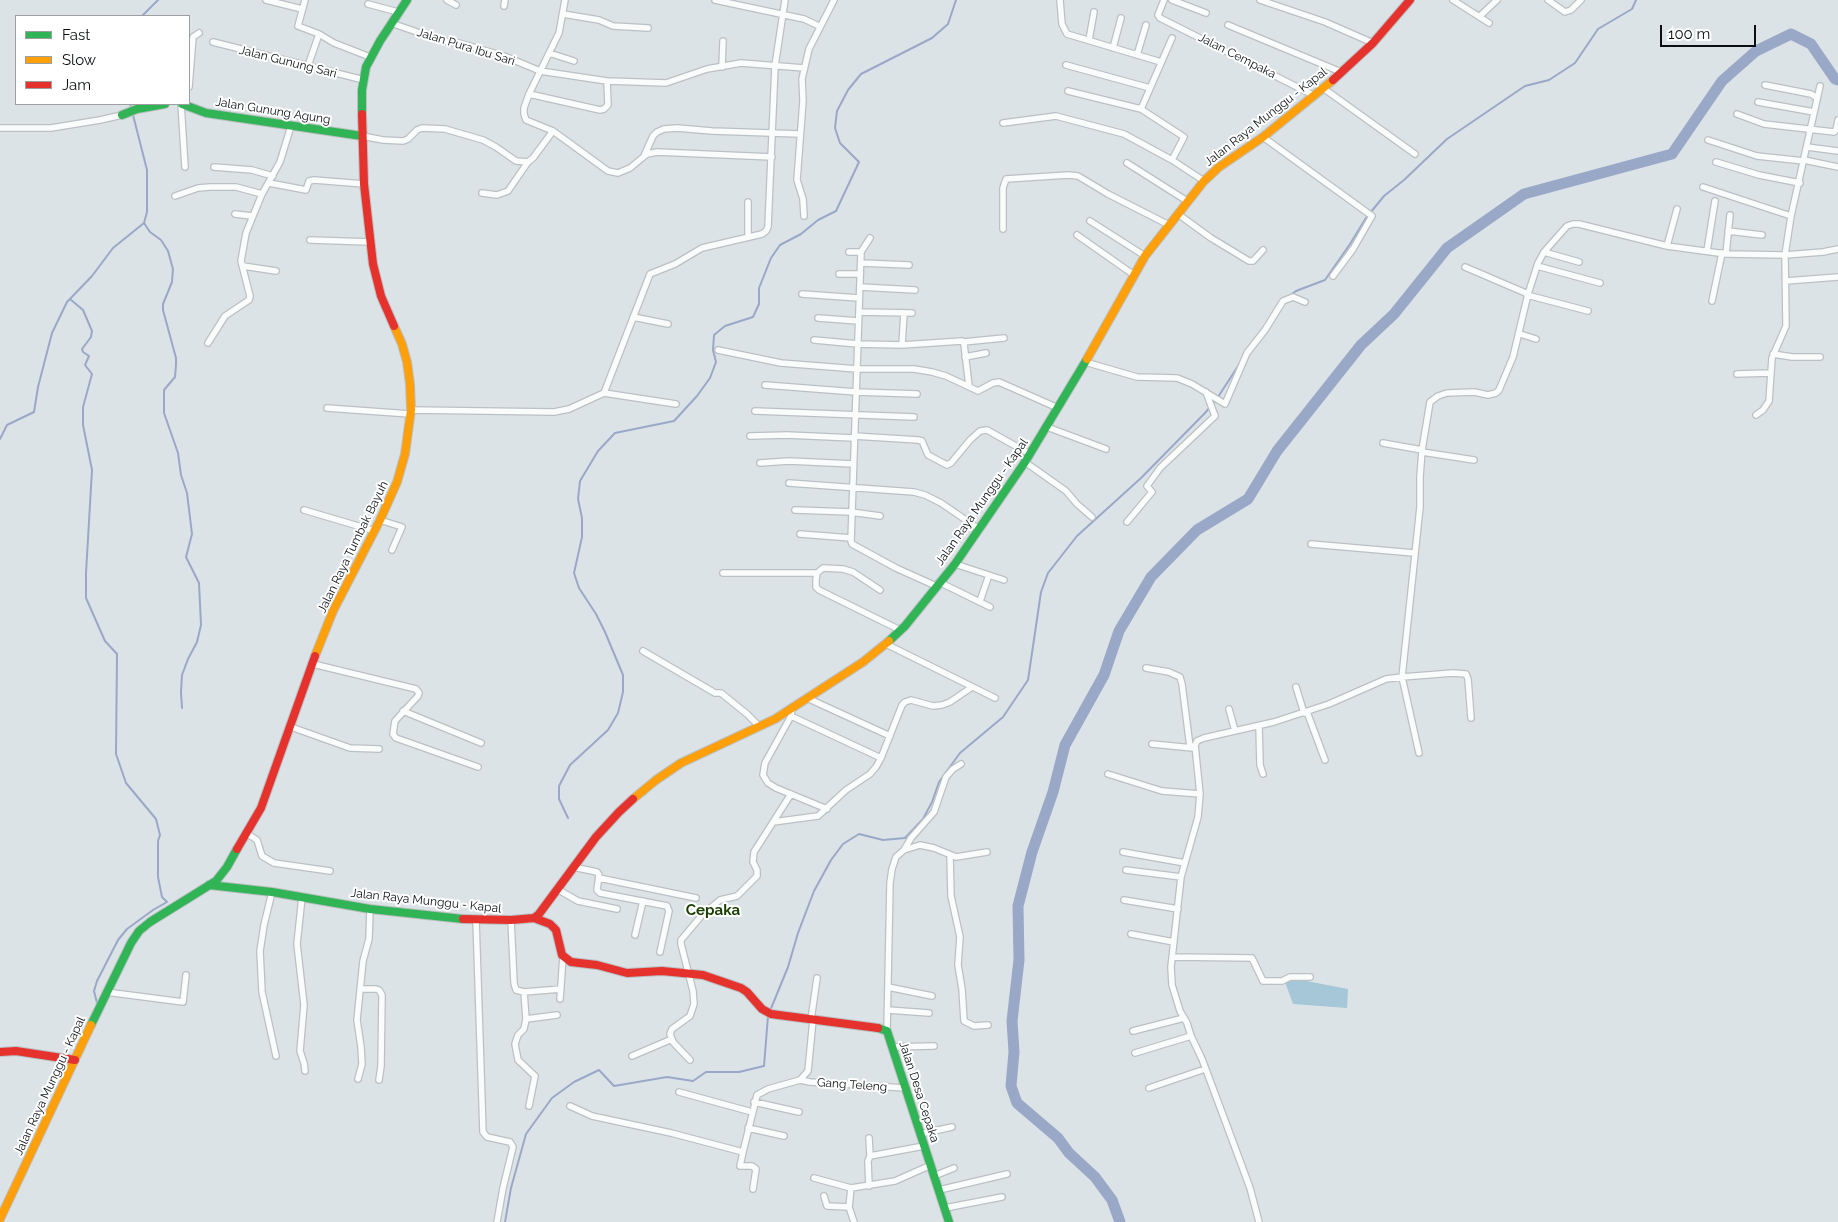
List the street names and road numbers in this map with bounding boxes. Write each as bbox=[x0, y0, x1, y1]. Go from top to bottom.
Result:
street label: Jalan Pura Ibu Sari bbox=[415, 25, 517, 69]
street label: Jalan Cempaka bbox=[1196, 30, 1278, 82]
street label: Jalan Gunung Sari bbox=[238, 43, 338, 81]
street label: Jalan Raya Munggu - Kapal bbox=[1202, 65, 1330, 169]
street label: Jalan Gunung Agung bbox=[214, 95, 332, 127]
street label: Jalan Raya Munggu - Kapal bbox=[933, 436, 1031, 568]
street label: Jalan Raya Tumbak Bayuh bbox=[315, 479, 391, 615]
street label: Jalan Raya Munggu - Kapal bbox=[350, 886, 502, 916]
street label: Jalan Raya Munggu - Kapal bbox=[11, 1014, 89, 1158]
street label: Jalan Desa Cepaka bbox=[896, 1040, 942, 1144]
street label: Gang Teleng bbox=[816, 1075, 888, 1095]

